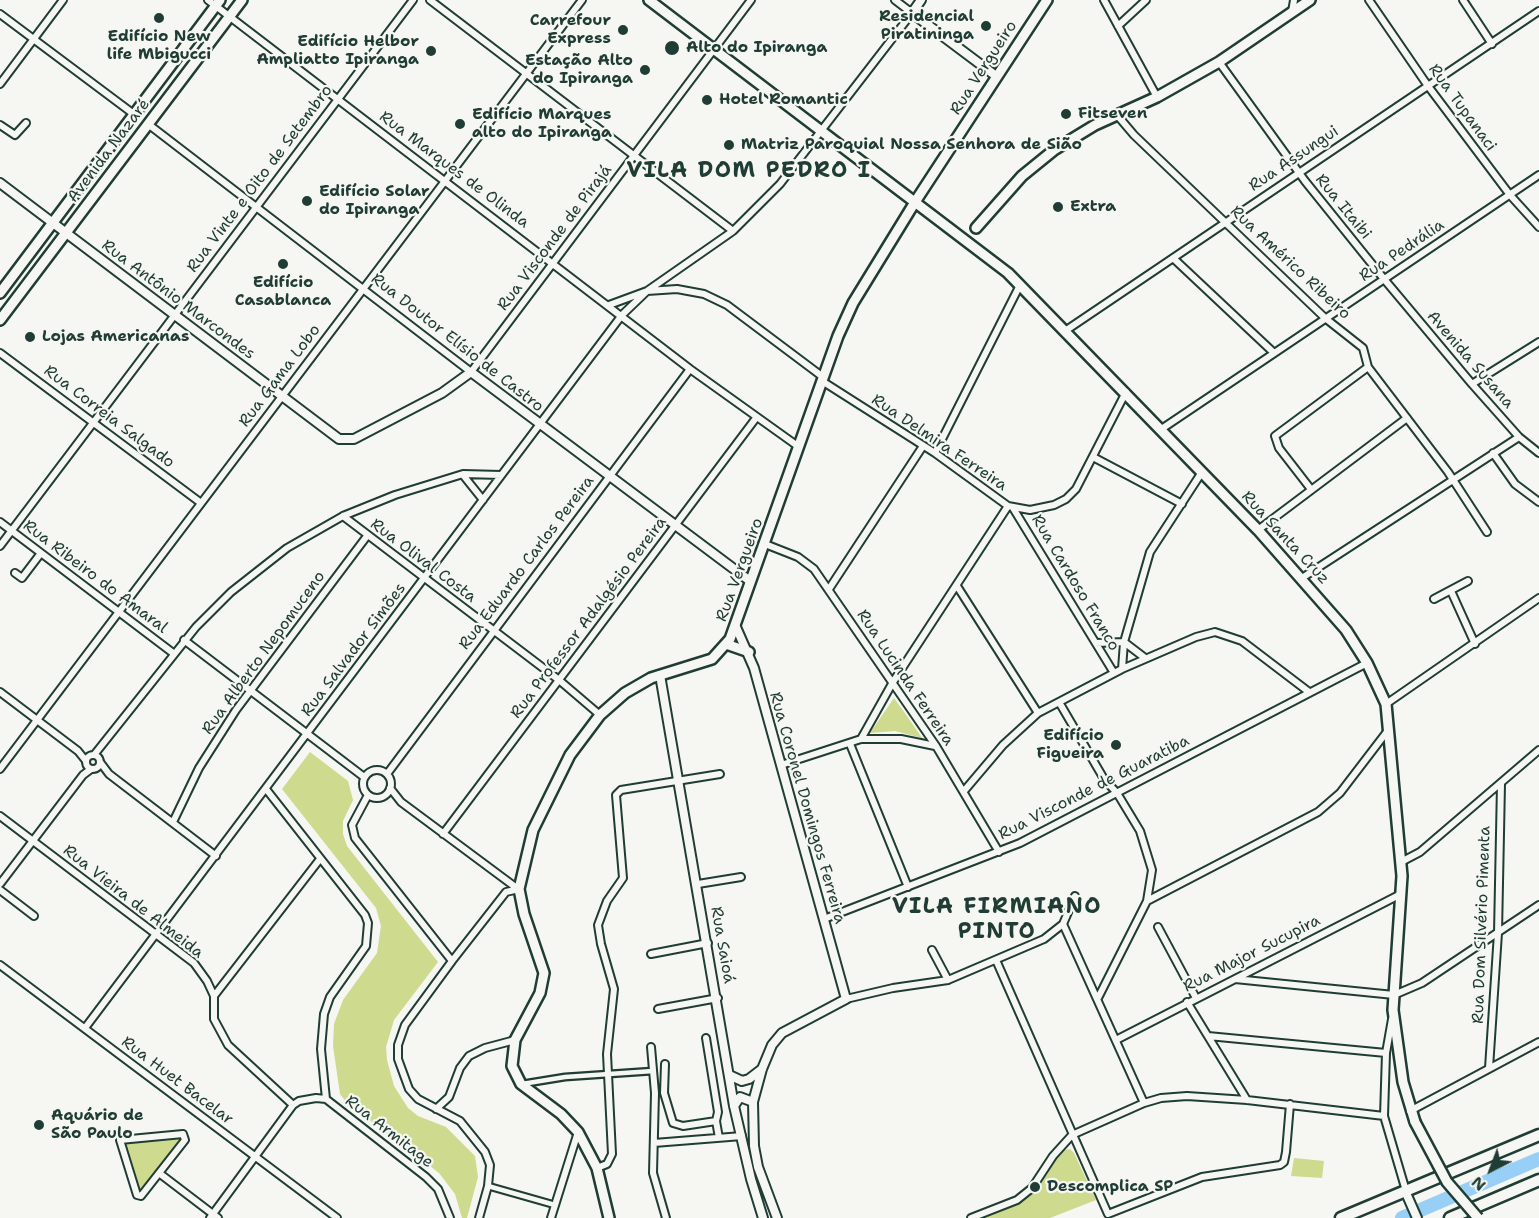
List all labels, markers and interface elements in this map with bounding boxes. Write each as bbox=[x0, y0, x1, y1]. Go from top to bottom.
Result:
place label: Residencial Piratininga bbox=[879, 7, 974, 45]
marker: Edifício New life Mbigucci bbox=[152, 11, 166, 25]
place label: Carrefour Express bbox=[530, 11, 611, 49]
street label: Rua Vergueiro bbox=[946, 17, 1022, 119]
marker: Residencial Piratininga bbox=[979, 19, 993, 33]
marker: Carrefour Express bbox=[616, 23, 630, 37]
place label: Edifício New life Mbigucci bbox=[107, 27, 211, 65]
place label: Edifício Helbor Ampliatto Ipiranga bbox=[256, 32, 419, 70]
place label: Alto do Ipiranga bbox=[686, 38, 827, 58]
marker: Alto do Ipiranga bbox=[663, 39, 681, 57]
marker: Edifício Helbor Ampliatto Ipiranga bbox=[424, 44, 438, 58]
place label: Estação Alto do Ipiranga bbox=[525, 51, 633, 89]
street label: Rua Tupanaci bbox=[1424, 61, 1500, 155]
marker: Estação Alto do Ipiranga bbox=[638, 63, 652, 77]
street label: Rua Vinte e Oito de Setembro bbox=[183, 81, 337, 277]
place label: Hotel Romantic bbox=[719, 90, 848, 110]
marker: Hotel Romantic bbox=[700, 93, 714, 107]
street label: Avenida Nazaré bbox=[64, 95, 154, 207]
place label: Fitseven bbox=[1078, 104, 1147, 124]
place label: Edifício Marques alto do Ipiranga bbox=[472, 105, 612, 143]
street label: Rua Marques de Olinda bbox=[375, 107, 533, 233]
marker: Fitseven bbox=[1059, 107, 1073, 121]
marker: Edifício Marques alto do Ipiranga bbox=[453, 117, 467, 131]
street label: Rua Assungui bbox=[1246, 122, 1342, 196]
place label: Matriz Paroquial Nossa Senhora de Sião bbox=[741, 135, 1082, 155]
marker: Matriz Paroquial Nossa Senhora de Sião bbox=[722, 138, 736, 152]
district label: VILA DOM PEDRO I bbox=[626, 158, 872, 184]
street label: Rua Visconde de Pirajá bbox=[494, 161, 616, 315]
street label: Rua Itaibi bbox=[1311, 171, 1375, 243]
place label: Edifício Solar do Ipiranga bbox=[319, 182, 430, 220]
marker: Edifício Solar do Ipiranga bbox=[300, 194, 314, 208]
place label: Extra bbox=[1070, 197, 1116, 217]
marker: Extra bbox=[1051, 200, 1065, 214]
street label: Rua Américo Ribeiro bbox=[1226, 202, 1354, 324]
street label: Rua Pedrália bbox=[1356, 216, 1448, 286]
street label: Rua Antônio Marcondes bbox=[98, 236, 258, 364]
marker: Edifício Casablanca bbox=[276, 257, 290, 271]
street label: Rua Doutor Elísio de Castro bbox=[367, 270, 547, 416]
place label: Edifício Casablanca bbox=[235, 273, 331, 311]
street label: Avenida Susana bbox=[1422, 307, 1518, 413]
street label: Rua Gama Lobo bbox=[235, 321, 325, 431]
place label: Lojas Americanas bbox=[42, 327, 189, 347]
marker: Lojas Americanas bbox=[23, 330, 37, 344]
street label: Rua Correia Salgado bbox=[40, 362, 178, 472]
street label: Rua Delmira Ferreira bbox=[868, 390, 1010, 496]
street label: Rua Eduardo Carlos Pereira bbox=[455, 472, 599, 654]
street label: Rua Santa Cruz bbox=[1237, 487, 1333, 589]
street label: Rua Cardoso Franco bbox=[1027, 511, 1123, 655]
street label: Rua Professor Adalgésio Pereira bbox=[507, 513, 671, 723]
street label: Rua Olival Costa bbox=[366, 515, 480, 607]
street label: Rua Ribeiro do Amaral bbox=[19, 516, 171, 638]
street label: Rua Vergueiro bbox=[712, 516, 768, 624]
street label: Rua Alberto Nepomuceno bbox=[198, 568, 330, 738]
street label: Rua Salvador Simões bbox=[298, 579, 410, 721]
street label: Rua Lucinda Ferreira bbox=[852, 606, 958, 750]
street label: Rua Coronel Domingos Ferreira bbox=[765, 690, 849, 926]
place label: Edifício Figueira bbox=[1037, 726, 1104, 764]
street label: Rua Visconde de Guaratiba bbox=[995, 731, 1193, 845]
marker: Edifício Figueira bbox=[1109, 738, 1123, 752]
street label: Rua Dom Silvério Pimenta bbox=[1469, 826, 1495, 1024]
street label: Rua Vieira de Almeida bbox=[59, 841, 207, 963]
district label: VILA FIRMIANO PINTO bbox=[892, 894, 1102, 945]
street label: Rua Saioá bbox=[706, 905, 738, 985]
street label: Rua Major Sucupira bbox=[1180, 911, 1324, 997]
street label: Rua Huet Bacelar bbox=[117, 1033, 237, 1129]
street label: Rua Armitage bbox=[341, 1092, 437, 1172]
place label: Aquário de São Paulo bbox=[51, 1106, 144, 1144]
marker: Aquário de São Paulo bbox=[32, 1118, 46, 1132]
north arrow bbox=[1461, 1140, 1521, 1200]
text: N bbox=[1467, 1172, 1490, 1196]
place label: Descomplica SP bbox=[1047, 1177, 1173, 1197]
marker: Descomplica SP bbox=[1028, 1180, 1042, 1194]

